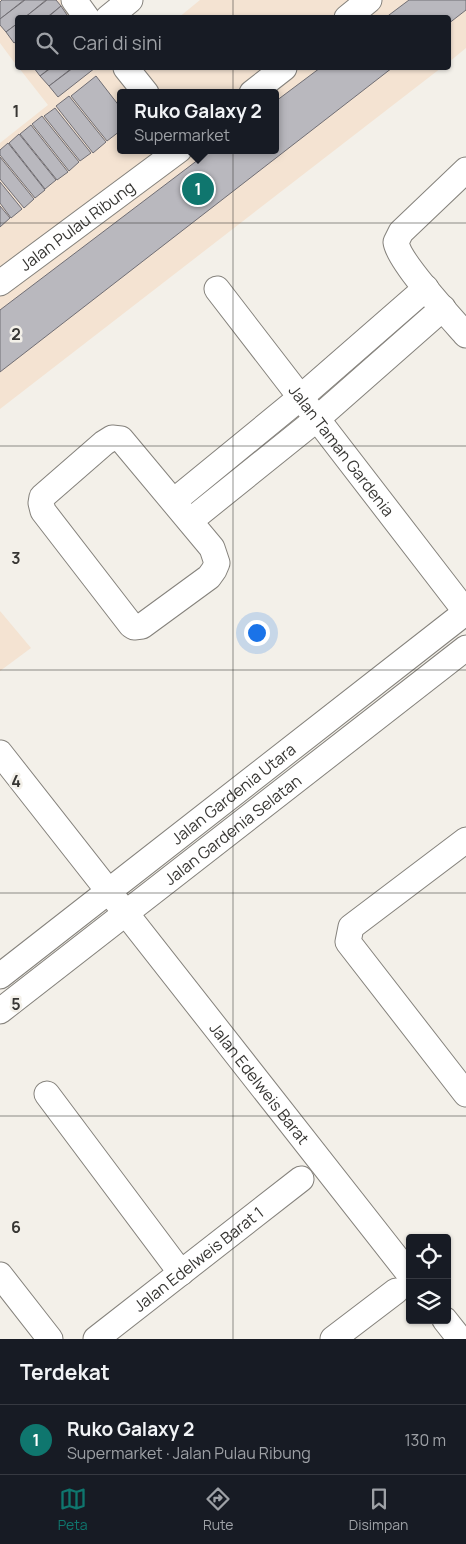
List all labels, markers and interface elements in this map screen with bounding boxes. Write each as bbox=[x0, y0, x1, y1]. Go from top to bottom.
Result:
search box bbox=[15, 15, 451, 70]
icon: search bbox=[33, 29, 61, 57]
text: Cari di sini bbox=[73, 30, 162, 56]
popup bbox=[117, 89, 279, 154]
text: Ruko Galaxy 2 bbox=[134, 98, 262, 124]
text: 1 bbox=[12, 100, 20, 122]
text: Supermarket bbox=[134, 124, 230, 146]
pin: 1 bbox=[182, 170, 214, 208]
street label: Jalan Pulau Ribung bbox=[15, 176, 139, 276]
text: 2 bbox=[11, 323, 21, 345]
street label: Jalan Taman Gardenia bbox=[284, 380, 399, 521]
text: 3 bbox=[11, 547, 21, 569]
your location bbox=[244, 620, 270, 646]
street label: Jalan Gardenia Utara bbox=[166, 738, 300, 849]
street label: Jalan Gardenia Selatan bbox=[160, 769, 306, 890]
text: 4 bbox=[11, 770, 21, 792]
text: 5 bbox=[11, 993, 21, 1015]
street label: Jalan Edelweis Barat bbox=[205, 1018, 314, 1149]
street label: Jalan Edelweis Barat 1 bbox=[129, 1201, 268, 1317]
text: 6 bbox=[11, 1216, 21, 1238]
map controls bbox=[406, 1234, 451, 1324]
button: locate bbox=[406, 1234, 451, 1279]
button: layers bbox=[406, 1279, 451, 1324]
text: Terdekat bbox=[20, 1358, 110, 1386]
text: Ruko Galaxy 2 bbox=[67, 1416, 194, 1442]
text: 1 bbox=[32, 1429, 40, 1451]
text: 130 m bbox=[404, 1429, 446, 1451]
text: Supermarket · Jalan Pulau Ribung bbox=[67, 1442, 311, 1464]
tab: Peta bbox=[58, 1485, 88, 1534]
tab: Rute bbox=[203, 1485, 234, 1534]
tab: Disimpan bbox=[349, 1485, 408, 1534]

